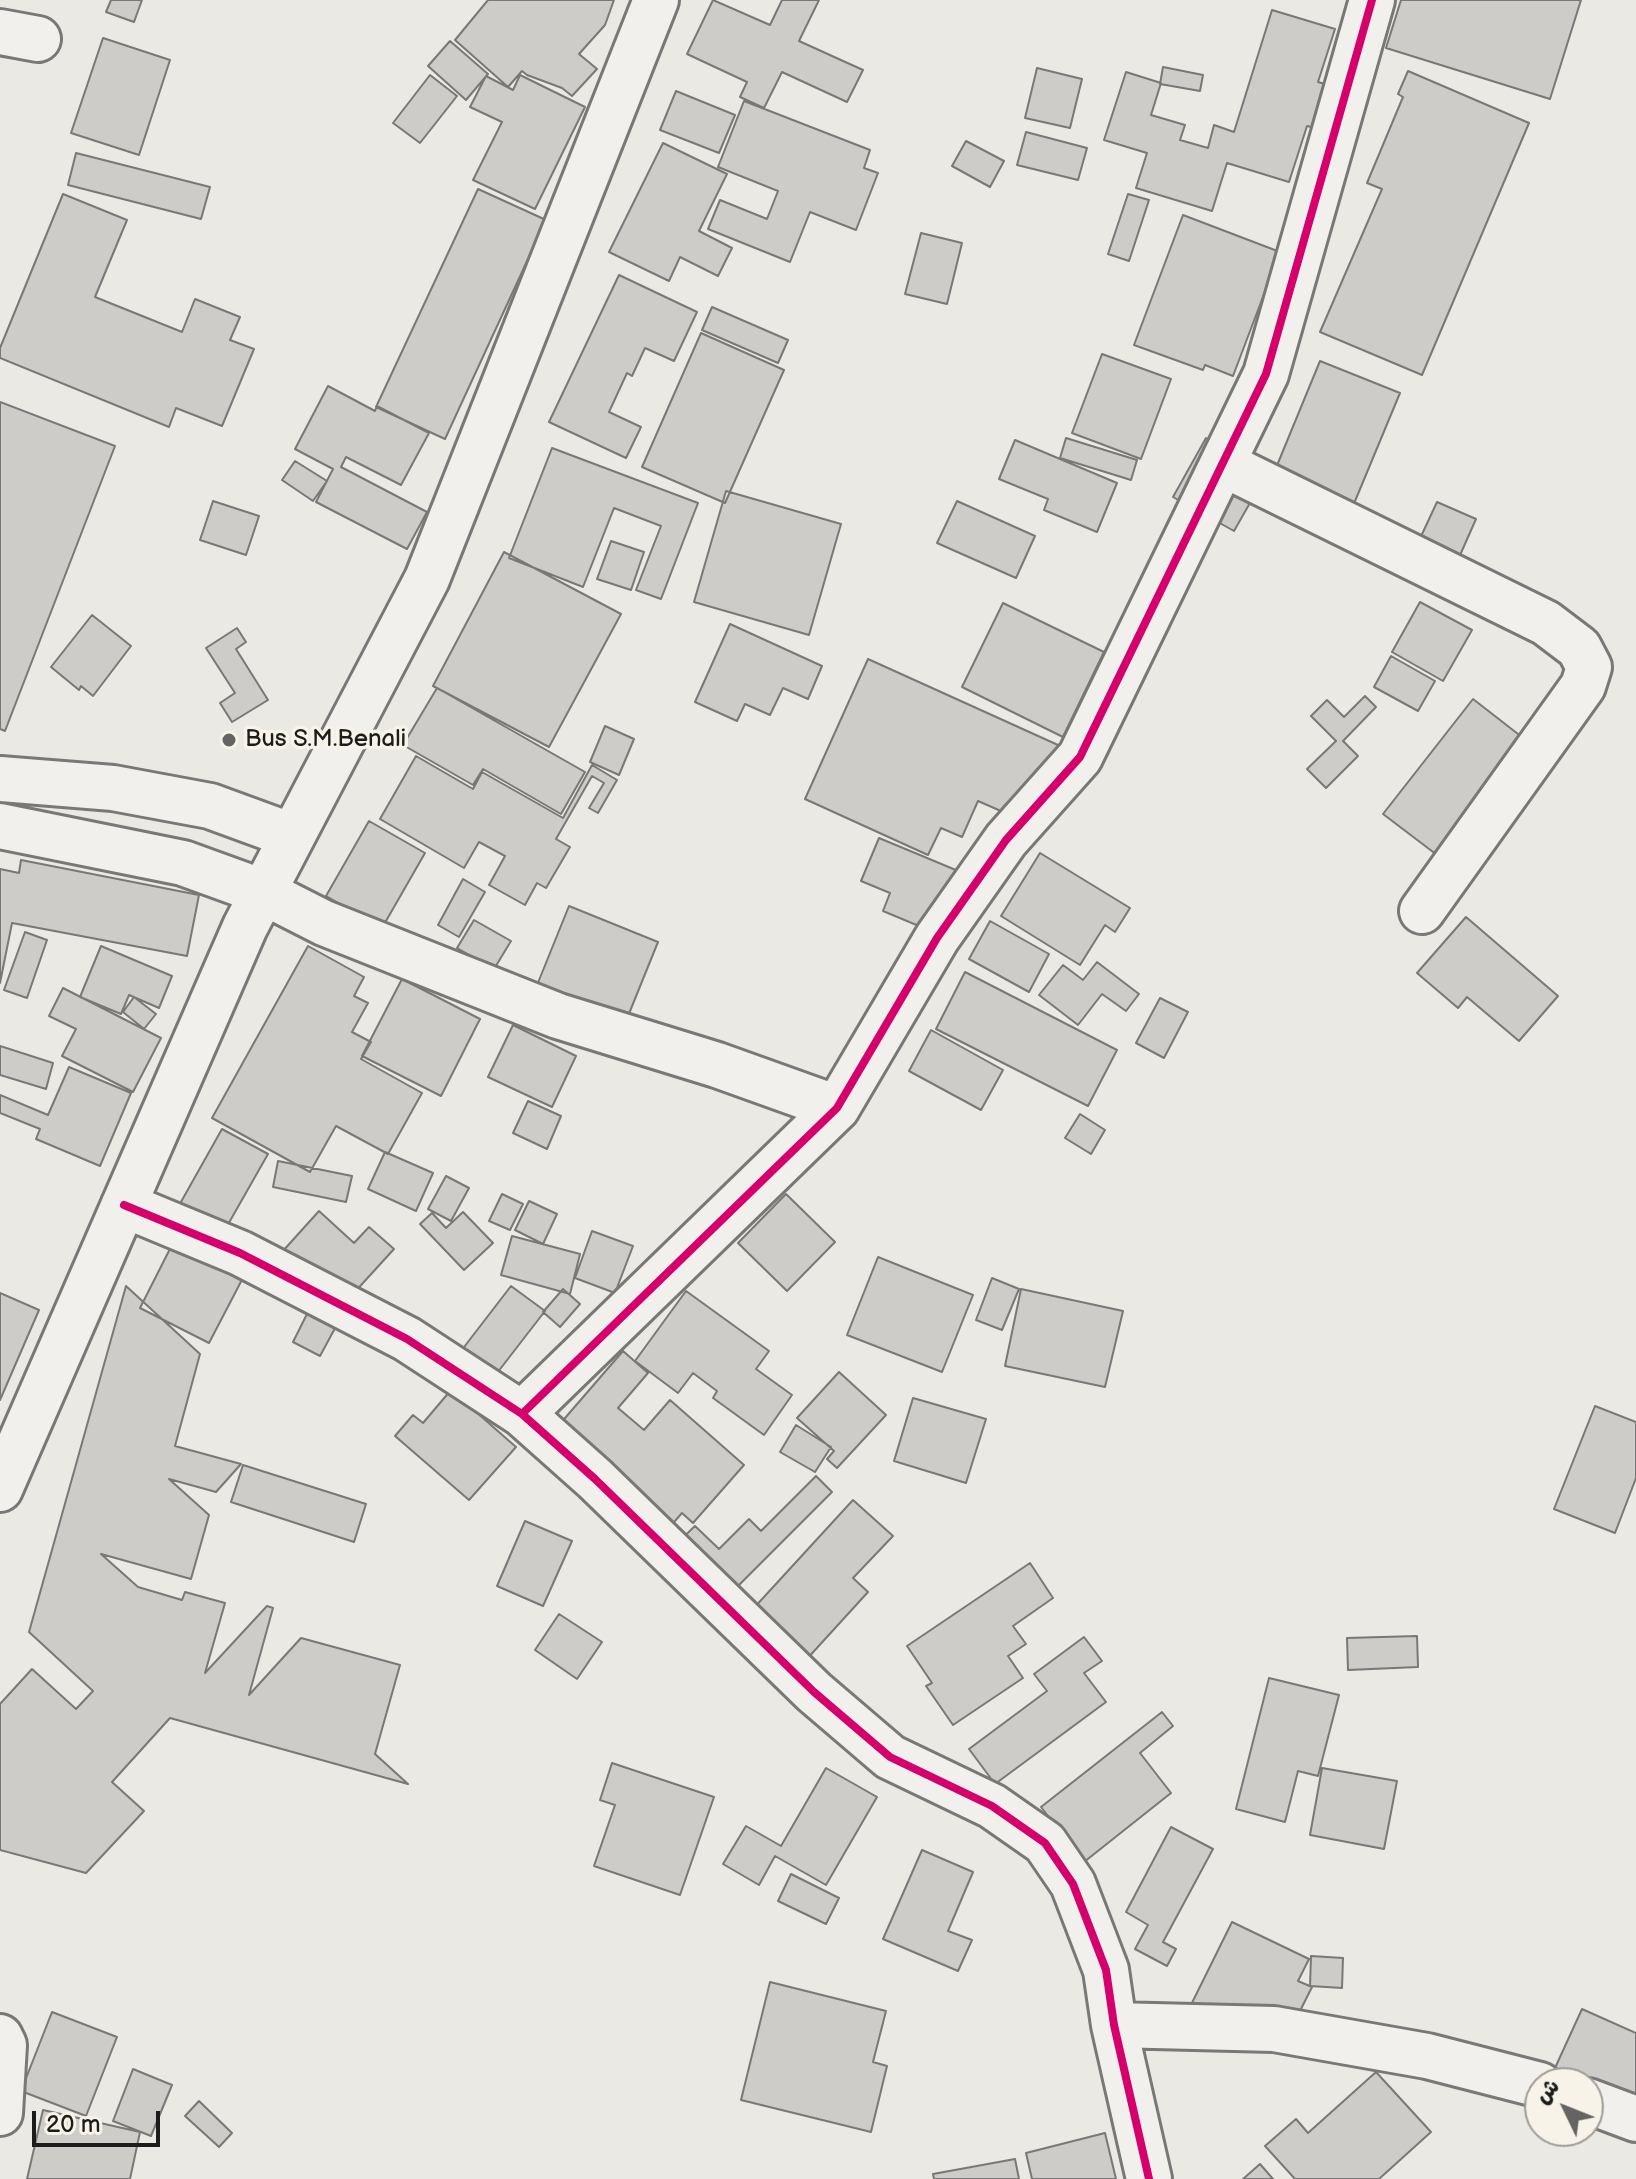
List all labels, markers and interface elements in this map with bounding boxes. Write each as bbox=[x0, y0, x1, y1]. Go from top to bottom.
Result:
place label: Bus S.M.Benali bbox=[245, 726, 406, 754]
marker: Bus S.M.Benali bbox=[220, 731, 238, 749]
north arrow bbox=[1524, 2067, 1604, 2147]
text: ش bbox=[1529, 2074, 1566, 2110]
scale bar bbox=[36, 2095, 164, 2145]
text: 20 m bbox=[46, 2110, 101, 2139]

